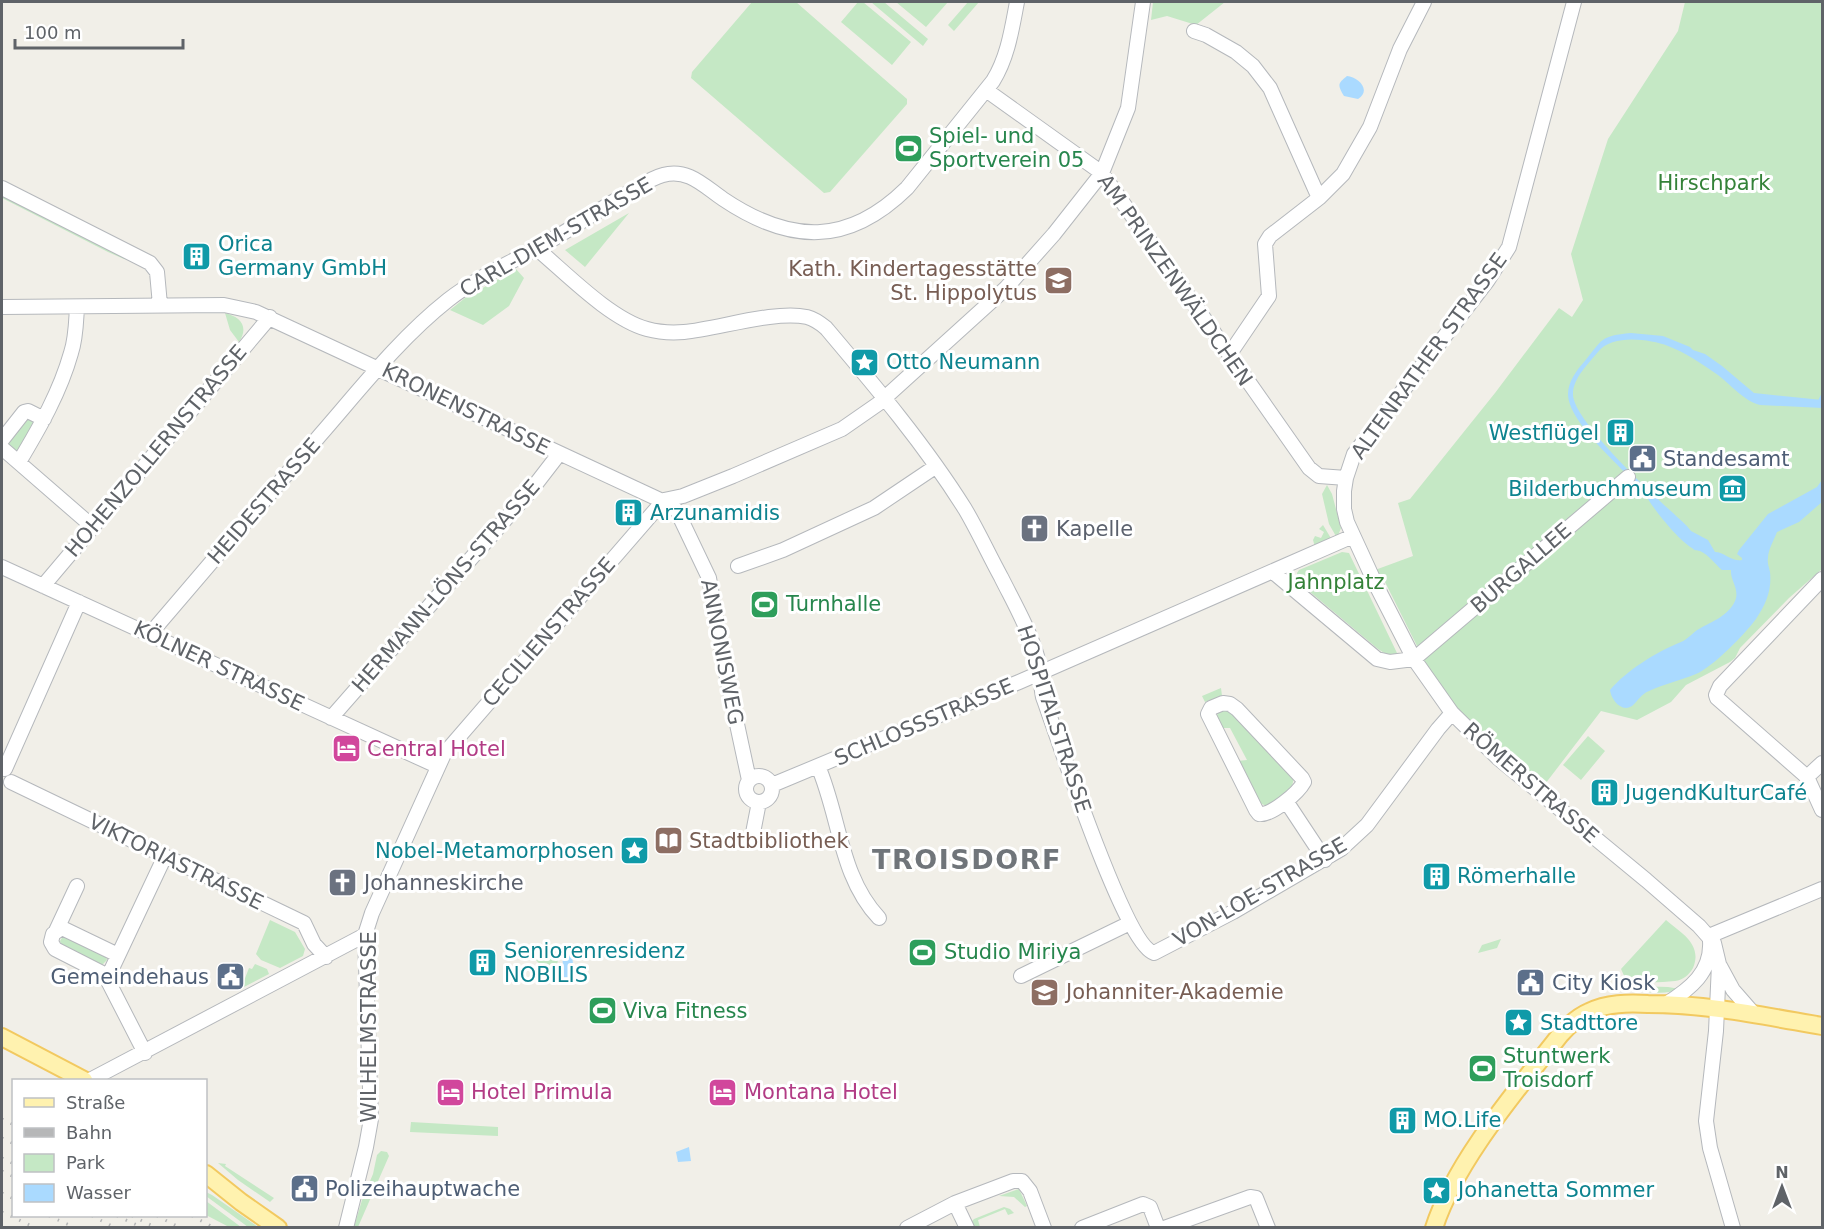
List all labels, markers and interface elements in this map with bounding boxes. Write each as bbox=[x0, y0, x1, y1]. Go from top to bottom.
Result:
scale bar bbox=[15, 12, 183, 50]
text: 100 m bbox=[24, 22, 82, 43]
place label: Spiel- und Sportverein 05 bbox=[929, 124, 1084, 172]
sports icon: Spiel- und Sportverein 05 bbox=[892, 132, 924, 164]
street label: AM PRINZENWÄLDCHEN bbox=[1093, 169, 1258, 390]
park label: Hirschpark bbox=[1657, 171, 1771, 195]
street label: CARL-DIEM-STRASSE bbox=[456, 172, 656, 302]
place label: Orica Germany GmbH bbox=[218, 232, 387, 280]
building icon: Orica Germany GmbH bbox=[181, 240, 213, 272]
street label: ALTENRATHER STRASSE bbox=[1346, 248, 1512, 464]
place label: Kath. Kindertagesstätte St. Hippolytus bbox=[788, 257, 1037, 305]
school or university icon: Kath. Kindertagesstätte St. Hippolytus bbox=[1042, 265, 1074, 297]
street label: HOHENZOLLERNSTRASSE bbox=[60, 340, 252, 562]
place icon: Otto Neumann bbox=[849, 346, 881, 378]
place label: Otto Neumann bbox=[886, 350, 1040, 374]
street label: KRONENSTRASSE bbox=[378, 358, 554, 460]
building icon: Westflügel bbox=[1604, 417, 1636, 449]
place label: Westflügel bbox=[1489, 421, 1599, 445]
street label: HEIDESTRASSE bbox=[203, 433, 325, 569]
public building icon: Standesamt bbox=[1626, 443, 1658, 475]
place label: Standesamt bbox=[1663, 447, 1790, 471]
museum icon: Bilderbuchmuseum bbox=[1717, 473, 1749, 505]
street label: HERMANN-LÖNS-STRASSE bbox=[346, 474, 545, 697]
place label: Bilderbuchmuseum bbox=[1508, 477, 1712, 501]
building icon: Arzunamidis bbox=[613, 497, 645, 529]
place label: Arzunamidis bbox=[650, 501, 780, 525]
church icon: Kapelle bbox=[1019, 513, 1051, 545]
place label: Kapelle bbox=[1056, 517, 1133, 541]
street label: BURGALLEE bbox=[1466, 518, 1576, 618]
street label: CECILIENSTRASSE bbox=[478, 552, 620, 712]
park label: Jahnplatz bbox=[1286, 570, 1384, 594]
street label: ANNONISWEG bbox=[696, 577, 748, 727]
sports icon: Turnhalle bbox=[749, 588, 781, 620]
place label: Turnhalle bbox=[785, 592, 881, 616]
street label: KÖLNER STRASSE bbox=[130, 615, 308, 716]
street label: HOSPITALSTRASSE bbox=[1012, 622, 1096, 816]
street label: SCHLOSSSTRASSE bbox=[831, 673, 1017, 771]
street label: RÖMERSTRASSE bbox=[1458, 717, 1604, 848]
hotel icon: Central Hotel bbox=[330, 733, 362, 765]
place label: Central Hotel bbox=[367, 737, 506, 761]
building icon: JugendKulturCafé bbox=[1588, 777, 1620, 809]
place label: JugendKulturCafé bbox=[1623, 781, 1807, 805]
street label: VIKTORIASTRASSE bbox=[85, 809, 267, 915]
library icon: Stadtbibliothek bbox=[652, 825, 684, 857]
place label: Stadtbibliothek bbox=[689, 829, 849, 853]
street label: VON-LOE-STRASSE bbox=[1169, 833, 1351, 951]
place icon: Nobel-Metamorphosen bbox=[619, 835, 651, 867]
place label: Nobel-Metamorphosen bbox=[375, 839, 614, 863]
district label: TROISDORF bbox=[872, 844, 1062, 875]
building icon: Römerhalle bbox=[1420, 860, 1452, 892]
place label: Römerhalle bbox=[1457, 864, 1576, 888]
church icon: Johanneskirche bbox=[327, 867, 359, 899]
place label: Johanneskirche bbox=[362, 871, 524, 895]
street label: WILHELMSTRASSE bbox=[357, 931, 381, 1123]
sports icon: Studio Miriya bbox=[907, 936, 939, 968]
place label: Seniorenresidenz NOBILIS bbox=[504, 939, 685, 987]
place label: Studio Miriya bbox=[944, 940, 1081, 964]
building icon: Seniorenresidenz NOBILIS bbox=[467, 947, 499, 979]
public building icon: Gemeindehaus bbox=[214, 961, 246, 993]
place label: Gemeindehaus bbox=[51, 965, 209, 989]
public building icon: City Kiosk bbox=[1515, 967, 1547, 999]
place label: City Kiosk bbox=[1552, 971, 1656, 995]
school or university icon: Johanniter-Akademie bbox=[1029, 976, 1061, 1008]
place label: Johanniter-Akademie bbox=[1064, 980, 1284, 1004]
sports icon: Viva Fitness bbox=[586, 995, 618, 1027]
place label: Viva Fitness bbox=[623, 999, 747, 1023]
place icon: Stadttore bbox=[1503, 1007, 1535, 1039]
place label: Stadttore bbox=[1540, 1011, 1638, 1035]
place label: Stuntwerk Troisdorf bbox=[1502, 1044, 1611, 1092]
sports icon: Stuntwerk Troisdorf bbox=[1466, 1052, 1498, 1084]
hotel icon: Hotel Primula bbox=[434, 1076, 466, 1108]
hotel icon: Montana Hotel bbox=[707, 1076, 739, 1108]
legend bbox=[12, 1079, 207, 1217]
place label: Hotel Primula bbox=[471, 1080, 613, 1104]
place label: Montana Hotel bbox=[744, 1080, 898, 1104]
text: Straße bbox=[66, 1092, 125, 1113]
building icon: MO.Life bbox=[1386, 1104, 1418, 1136]
place label: MO.Life bbox=[1423, 1108, 1501, 1132]
text: Bahn bbox=[66, 1122, 112, 1143]
text: Park bbox=[66, 1152, 105, 1173]
north arrow bbox=[1752, 1157, 1812, 1217]
text: N bbox=[1775, 1163, 1789, 1182]
public building icon: Polizeihauptwache bbox=[288, 1173, 320, 1205]
place icon: Johanetta Sommer bbox=[1421, 1174, 1453, 1206]
place label: Polizeihauptwache bbox=[325, 1177, 520, 1201]
place label: Johanetta Sommer bbox=[1456, 1178, 1654, 1202]
text: Wasser bbox=[66, 1182, 132, 1203]

